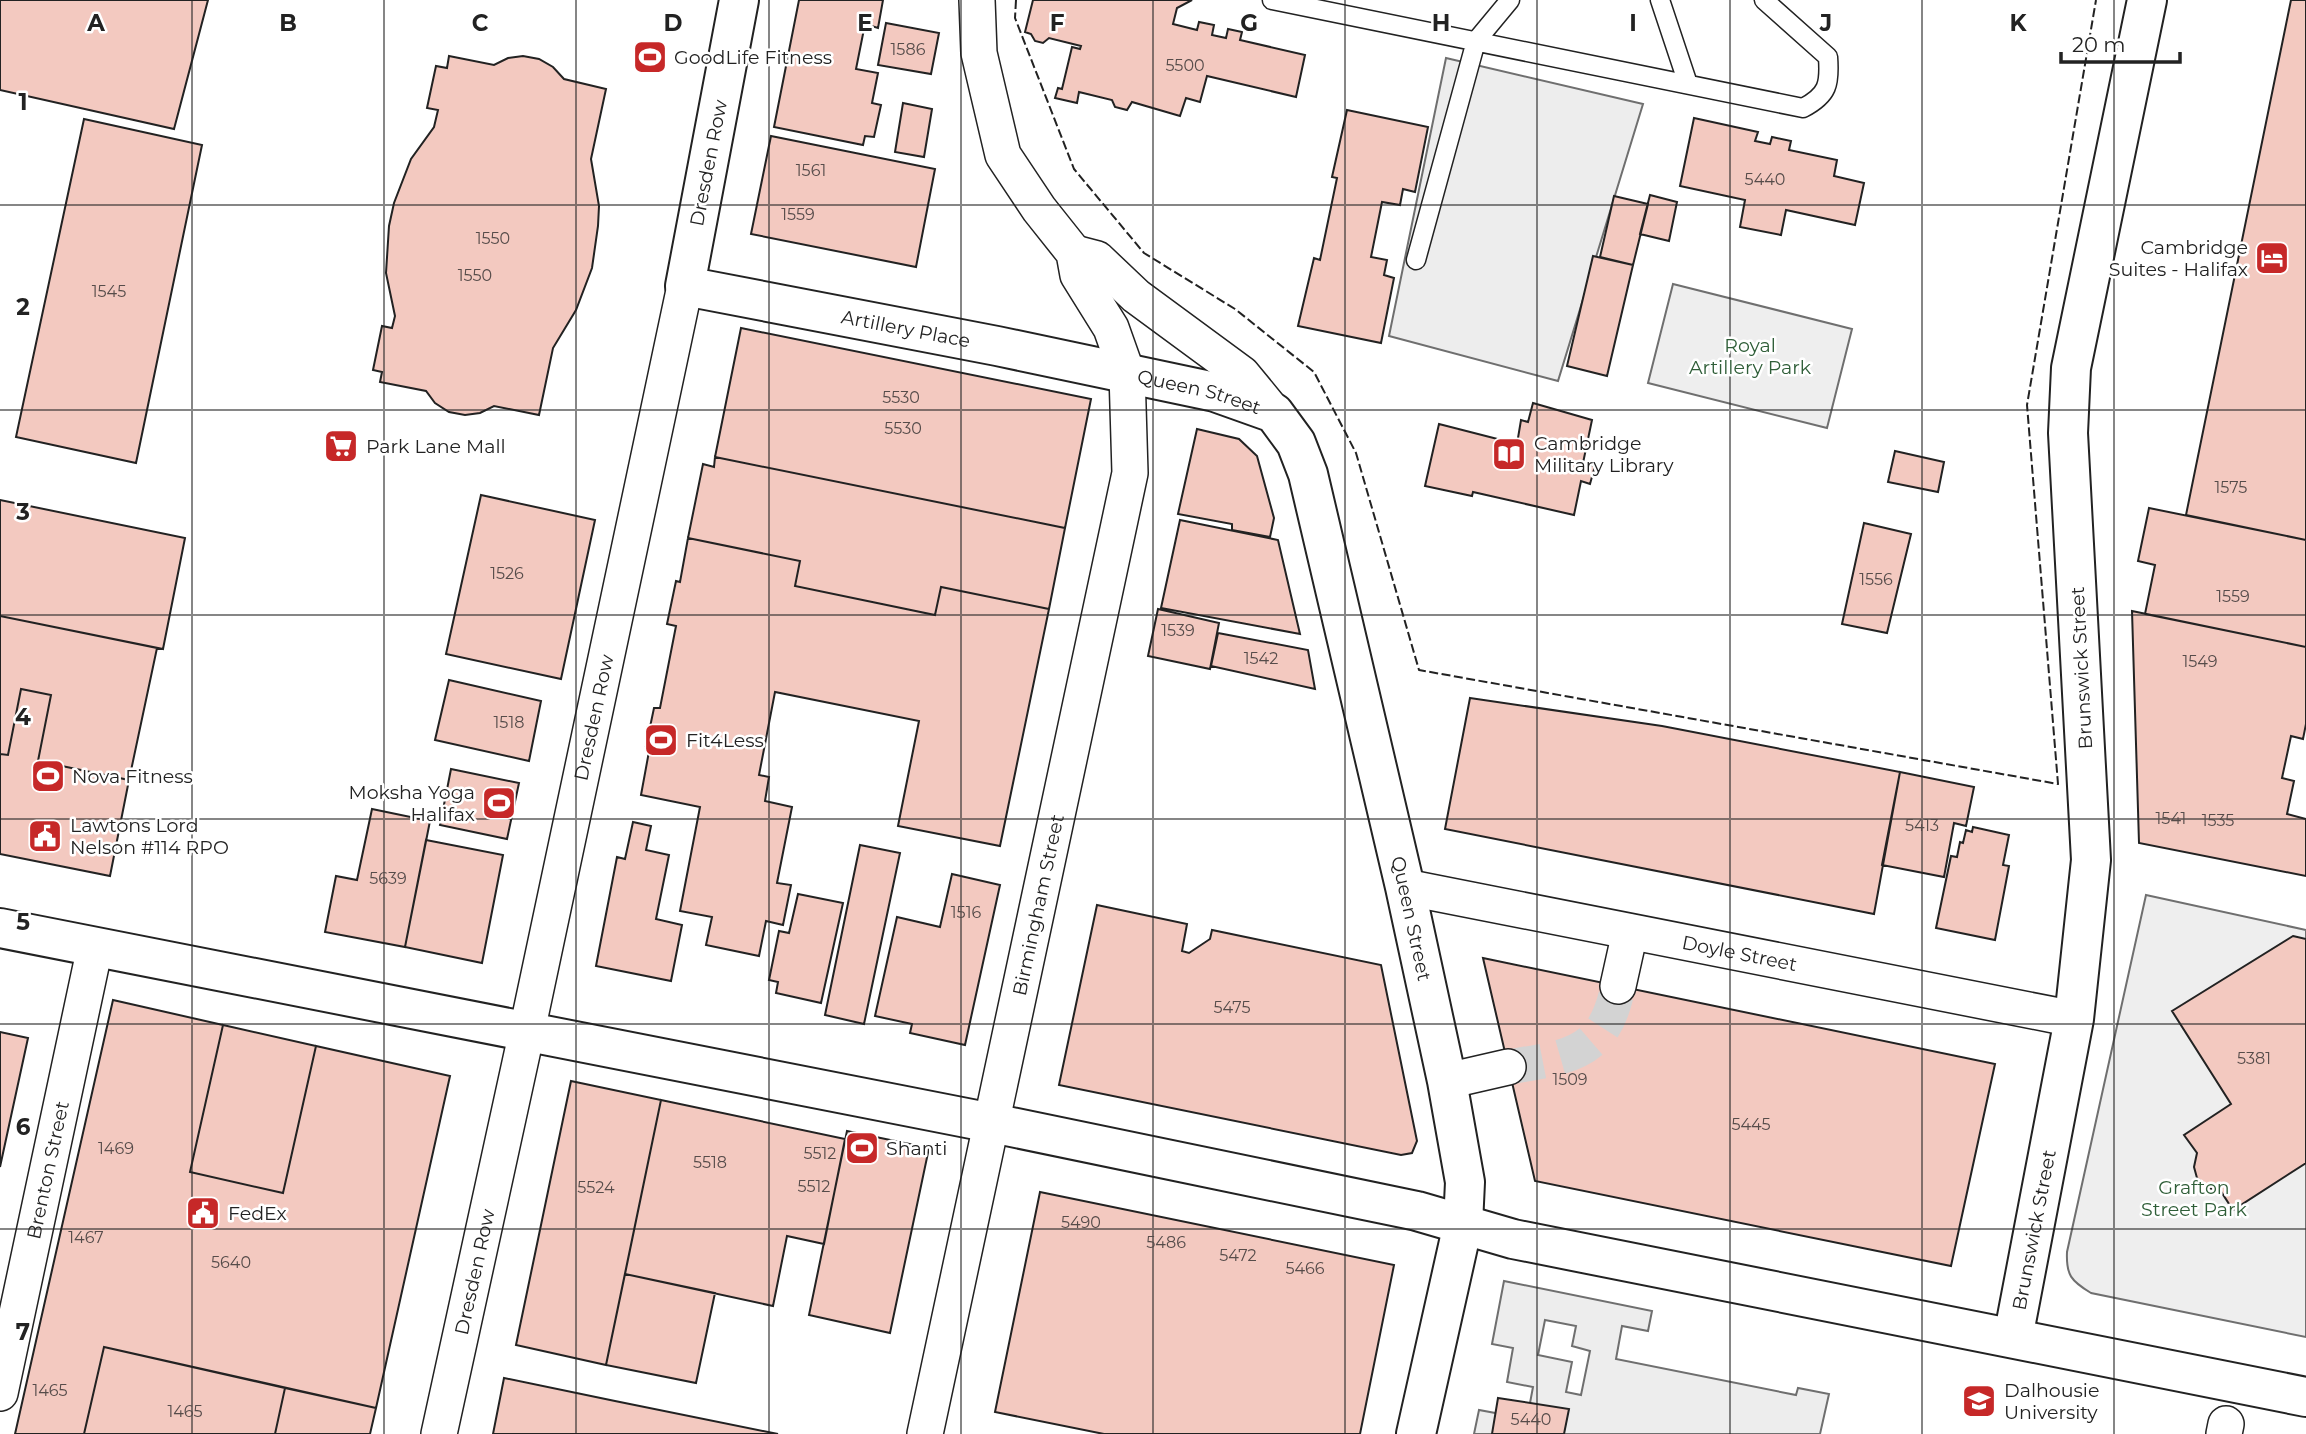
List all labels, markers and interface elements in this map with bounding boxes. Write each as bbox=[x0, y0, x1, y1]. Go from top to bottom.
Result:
text: A bbox=[86, 9, 105, 37]
text: B bbox=[279, 9, 297, 37]
text: C bbox=[472, 9, 489, 37]
text: D bbox=[664, 9, 683, 37]
text: E bbox=[857, 9, 873, 37]
text: F bbox=[1050, 9, 1065, 37]
text: G bbox=[1240, 9, 1258, 37]
text: H bbox=[1432, 9, 1450, 37]
text: I bbox=[1629, 9, 1637, 37]
text: J bbox=[1819, 9, 1832, 37]
text: K bbox=[2009, 9, 2027, 37]
scale bar bbox=[2061, 21, 2180, 65]
text: 20 m bbox=[2072, 32, 2126, 57]
sports icon: GoodLife Fitness bbox=[631, 38, 669, 76]
house number: 1586 bbox=[891, 40, 926, 59]
place label: GoodLife Fitness bbox=[674, 46, 832, 69]
house number: 5500 bbox=[1165, 56, 1205, 75]
text: 1 bbox=[18, 88, 28, 116]
street label: Dresden Row bbox=[685, 98, 732, 228]
house number: 1561 bbox=[796, 161, 826, 180]
house number: 5440 bbox=[1745, 170, 1785, 189]
house number: 1559 bbox=[781, 205, 815, 224]
house number: 1550 bbox=[476, 229, 510, 248]
place label: Cambridge Suites - Halifax bbox=[2109, 236, 2248, 281]
hotel icon: Cambridge Suites - Halifax bbox=[2253, 239, 2291, 277]
house number: 1550 bbox=[458, 266, 492, 285]
house number: 1545 bbox=[92, 282, 126, 301]
text: 2 bbox=[16, 293, 30, 321]
street label: Artillery Place bbox=[839, 305, 972, 353]
park label: Royal Artillery Park bbox=[1689, 334, 1812, 379]
street label: Queen Street bbox=[1135, 365, 1264, 419]
house number: 5530 bbox=[882, 388, 920, 407]
house number: 5530 bbox=[884, 419, 922, 438]
supermarket icon: Park Lane Mall bbox=[322, 427, 360, 465]
place label: Cambridge Military Library bbox=[1534, 432, 1674, 477]
place label: Park Lane Mall bbox=[366, 435, 506, 458]
library icon: Cambridge Military Library bbox=[1490, 435, 1528, 473]
house number: 1575 bbox=[2215, 478, 2247, 497]
text: 3 bbox=[15, 498, 30, 526]
house number: 1526 bbox=[490, 564, 524, 583]
house number: 1556 bbox=[1859, 570, 1893, 589]
street label: Brunswick Street bbox=[2066, 586, 2097, 750]
house number: 1559 bbox=[2216, 587, 2250, 606]
house number: 1539 bbox=[1161, 621, 1195, 640]
house number: 1542 bbox=[1244, 649, 1278, 668]
street label: Dresden Row bbox=[569, 652, 619, 783]
house number: 1549 bbox=[2182, 652, 2218, 671]
text: 4 bbox=[15, 703, 31, 731]
house number: 1518 bbox=[494, 713, 524, 732]
sports icon: Fit4Less bbox=[642, 721, 680, 759]
place label: Fit4Less bbox=[686, 729, 764, 752]
sports icon: Nova Fitness bbox=[29, 757, 67, 795]
place label: Nova Fitness bbox=[72, 765, 193, 788]
place label: Moksha Yoga Halifax bbox=[349, 781, 475, 826]
sports icon: Moksha Yoga Halifax bbox=[480, 784, 518, 822]
house number: 1541 bbox=[2156, 809, 2186, 828]
house number: 1535 bbox=[2202, 811, 2234, 830]
street label: Birmingham Street bbox=[1008, 812, 1069, 998]
place label: Lawtons Lord Nelson #114 RPO bbox=[70, 814, 229, 859]
house number: 5413 bbox=[1905, 816, 1939, 835]
public building icon: Lawtons Lord Nelson #114 RPO bbox=[26, 817, 64, 855]
street label: Queen Street bbox=[1386, 854, 1436, 983]
house number: 5639 bbox=[369, 869, 407, 888]
house number: 1516 bbox=[951, 903, 981, 922]
text: 5 bbox=[16, 908, 30, 936]
street label: Doyle Street bbox=[1680, 931, 1799, 976]
house number: 5475 bbox=[1213, 998, 1251, 1017]
house number: 5381 bbox=[2237, 1049, 2271, 1068]
house number: 1509 bbox=[1552, 1070, 1588, 1089]
street label: Brenton Street bbox=[22, 1099, 74, 1241]
text: 6 bbox=[16, 1113, 31, 1141]
house number: 5445 bbox=[1731, 1115, 1771, 1134]
sports icon: Shanti bbox=[843, 1129, 881, 1167]
place label: Shanti bbox=[886, 1137, 947, 1160]
house number: 1469 bbox=[98, 1139, 134, 1158]
house number: 5512 bbox=[804, 1144, 836, 1163]
street label: Brunswick Street bbox=[2008, 1148, 2061, 1312]
house number: 5518 bbox=[693, 1153, 727, 1172]
park label: Grafton Street Park bbox=[2141, 1176, 2248, 1221]
house number: 5512 bbox=[798, 1177, 830, 1196]
house number: 5524 bbox=[577, 1178, 615, 1197]
public building icon: FedEx bbox=[184, 1194, 222, 1232]
place label: FedEx bbox=[228, 1202, 287, 1225]
street label: Dresden Row bbox=[450, 1207, 500, 1337]
house number: 5490 bbox=[1061, 1213, 1101, 1232]
house number: 1467 bbox=[68, 1228, 104, 1247]
house number: 5486 bbox=[1146, 1233, 1186, 1252]
house number: 5472 bbox=[1219, 1246, 1257, 1265]
house number: 5640 bbox=[211, 1253, 251, 1272]
house number: 5466 bbox=[1285, 1259, 1325, 1278]
text: 7 bbox=[16, 1318, 30, 1346]
place label: Dalhousie University bbox=[2004, 1379, 2099, 1424]
house number: 1465 bbox=[32, 1381, 68, 1400]
school or university icon: Dalhousie University bbox=[1960, 1382, 1998, 1420]
house number: 1465 bbox=[167, 1402, 203, 1421]
house number: 5440 bbox=[1511, 1410, 1551, 1429]

